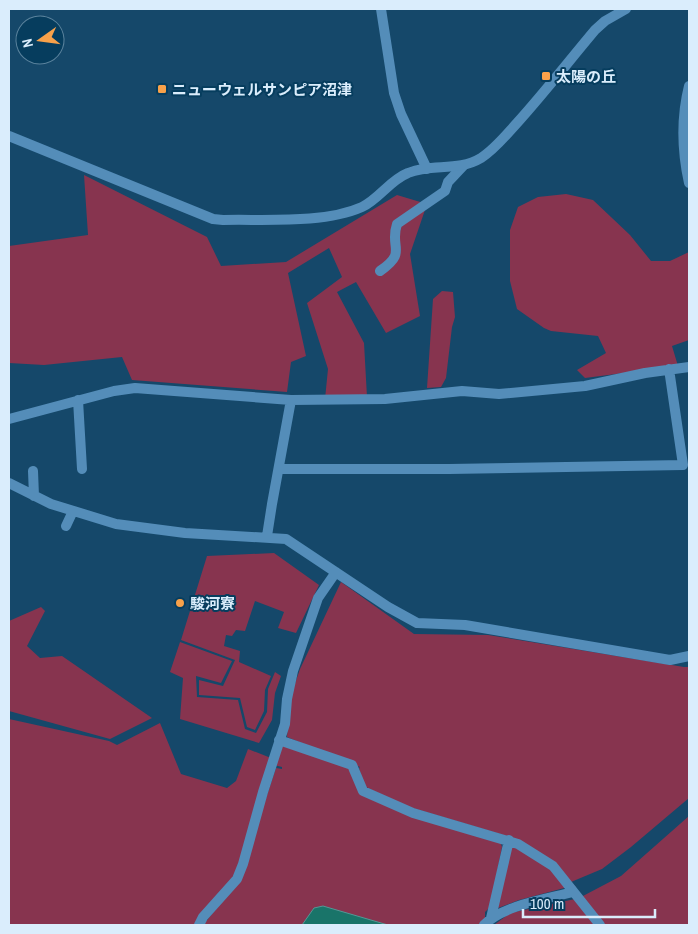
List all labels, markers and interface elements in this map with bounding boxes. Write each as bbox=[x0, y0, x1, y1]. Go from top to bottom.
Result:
north arrow bbox=[15, 15, 65, 65]
text: N bbox=[18, 37, 37, 49]
place label: 太陽の丘 bbox=[556, 66, 616, 87]
marker: 太陽の丘 bbox=[540, 70, 552, 82]
place label: ニューウェルサンピア沼津 bbox=[172, 79, 352, 100]
marker: ニューウェルサンピア沼津 bbox=[156, 83, 168, 95]
place label: 駿河寮 bbox=[190, 593, 235, 614]
marker: 駿河寮 bbox=[174, 597, 186, 609]
scale bar bbox=[523, 886, 656, 918]
text: 100 m bbox=[530, 893, 564, 914]

